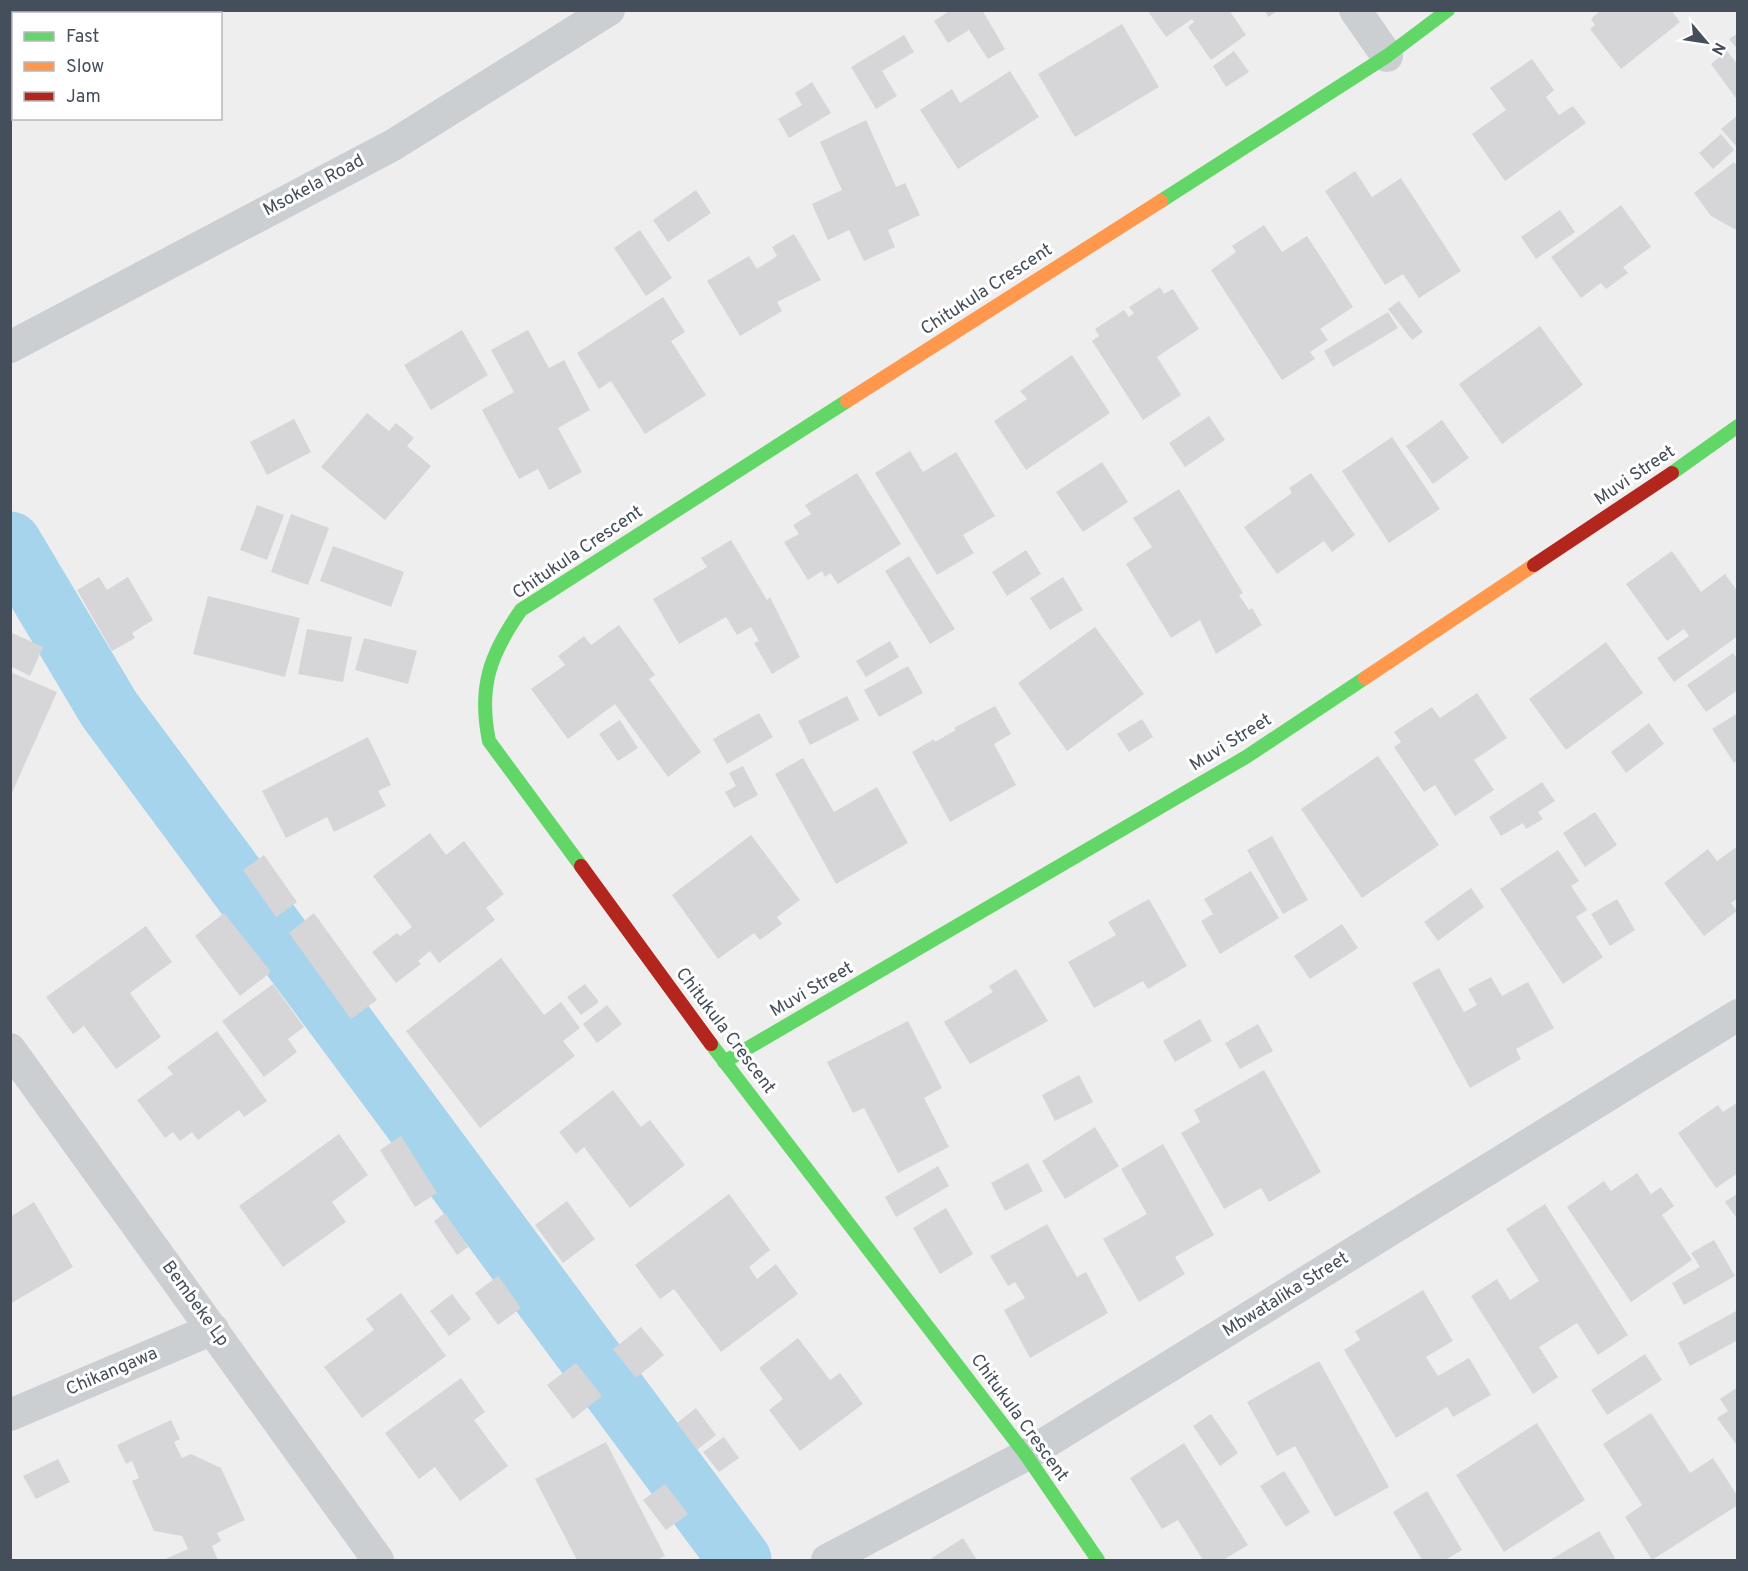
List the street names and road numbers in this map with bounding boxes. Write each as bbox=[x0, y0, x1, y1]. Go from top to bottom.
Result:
street label: Msokela Road bbox=[260, 150, 368, 222]
street label: Chitukula Crescent bbox=[917, 239, 1057, 341]
street label: Muvi Street bbox=[1590, 441, 1680, 511]
street label: Chitukula Crescent bbox=[508, 501, 648, 605]
street label: Muvi Street bbox=[1186, 709, 1276, 777]
street label: Muvi Street bbox=[766, 957, 858, 1023]
street label: Chitukula Crescent bbox=[670, 963, 780, 1099]
street label: Mbwatalika Street bbox=[1219, 1247, 1353, 1343]
street label: Bembeke Lp bbox=[156, 1257, 234, 1351]
street label: Chikangawa bbox=[63, 1342, 161, 1402]
street label: Chitukula Crescent bbox=[965, 1350, 1073, 1486]

